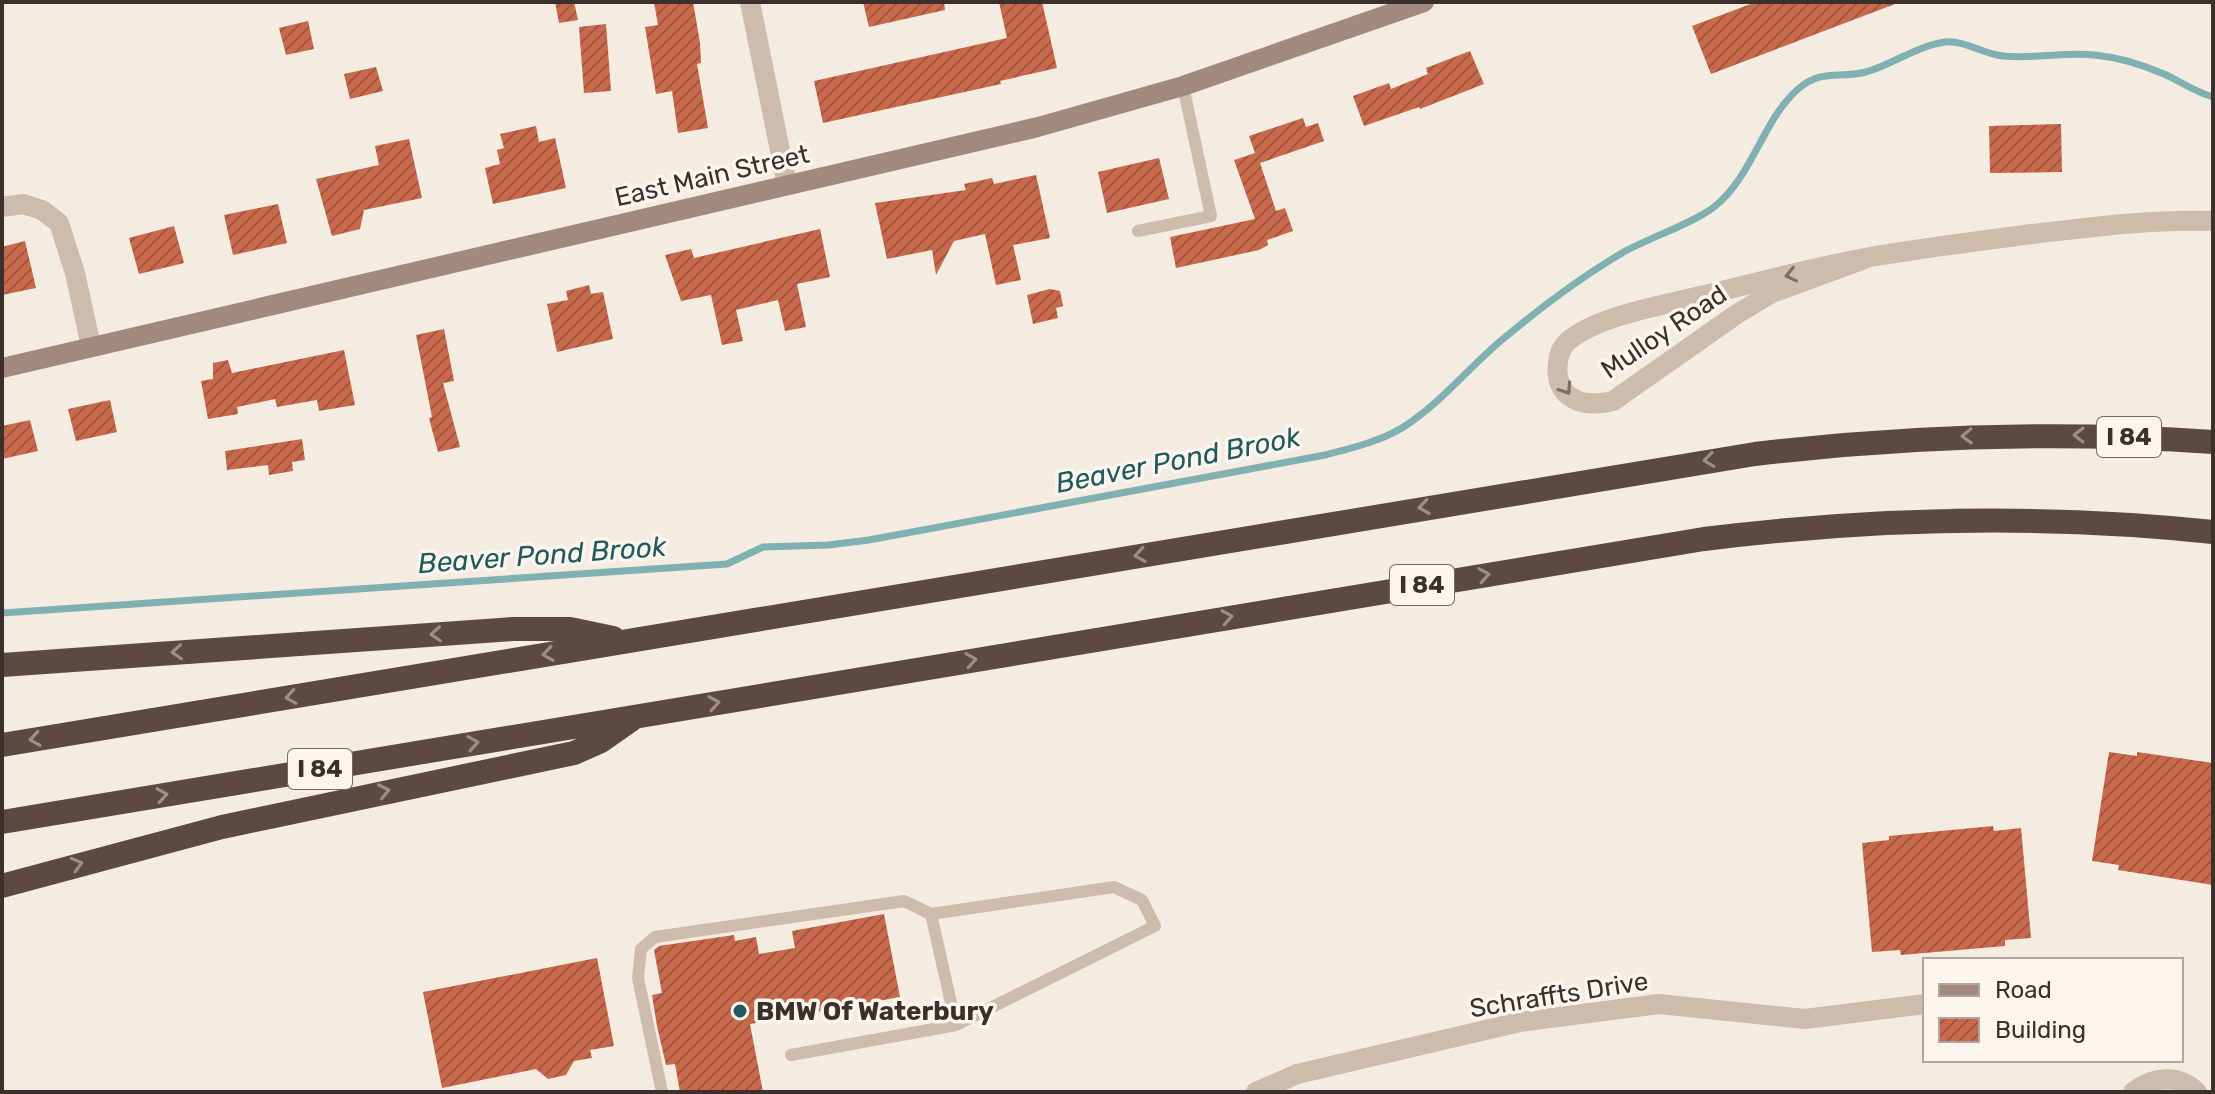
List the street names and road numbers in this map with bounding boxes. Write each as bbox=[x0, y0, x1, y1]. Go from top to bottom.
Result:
street label: East Main Street bbox=[612, 139, 812, 213]
street label: Mulloy Road bbox=[1595, 279, 1733, 385]
road number: I 84 bbox=[2097, 417, 2161, 457]
road number: I 84 bbox=[1390, 565, 1454, 605]
road number: I 84 bbox=[288, 749, 352, 789]
street label: Schraffts Drive bbox=[1467, 966, 1651, 1024]

